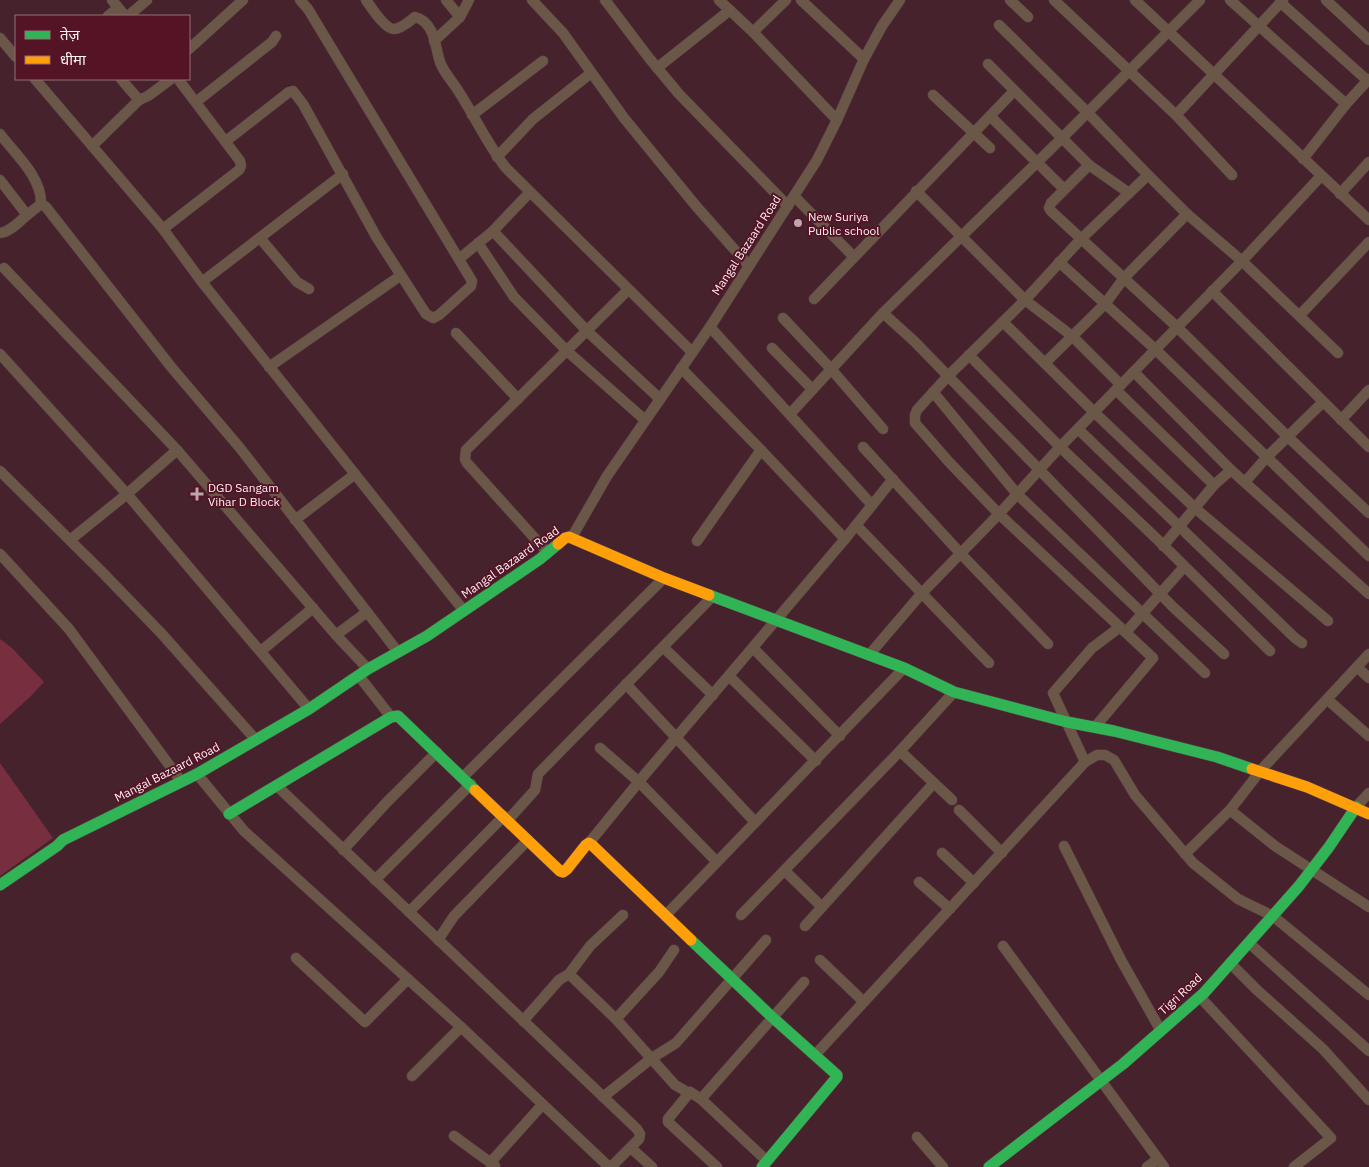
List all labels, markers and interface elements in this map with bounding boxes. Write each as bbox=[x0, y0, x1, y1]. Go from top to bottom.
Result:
legend bbox=[15, 15, 190, 80]
text: तेज़ bbox=[60, 25, 81, 44]
text: धीमा bbox=[60, 50, 87, 69]
street label: Mangal Bazaard Road bbox=[708, 192, 784, 298]
place label: New Suriya Public school bbox=[808, 209, 880, 238]
marker: New Suriya Public school bbox=[792, 217, 804, 229]
place label: DGD Sangam Vihar D Block bbox=[208, 480, 281, 509]
marker: DGD Sangam Vihar D Block bbox=[190, 487, 204, 501]
street label: Mangal Bazaard Road bbox=[458, 523, 562, 601]
street label: Mangal Bazaard Road bbox=[112, 739, 222, 805]
street label: Tigri Road bbox=[1155, 970, 1205, 1018]

